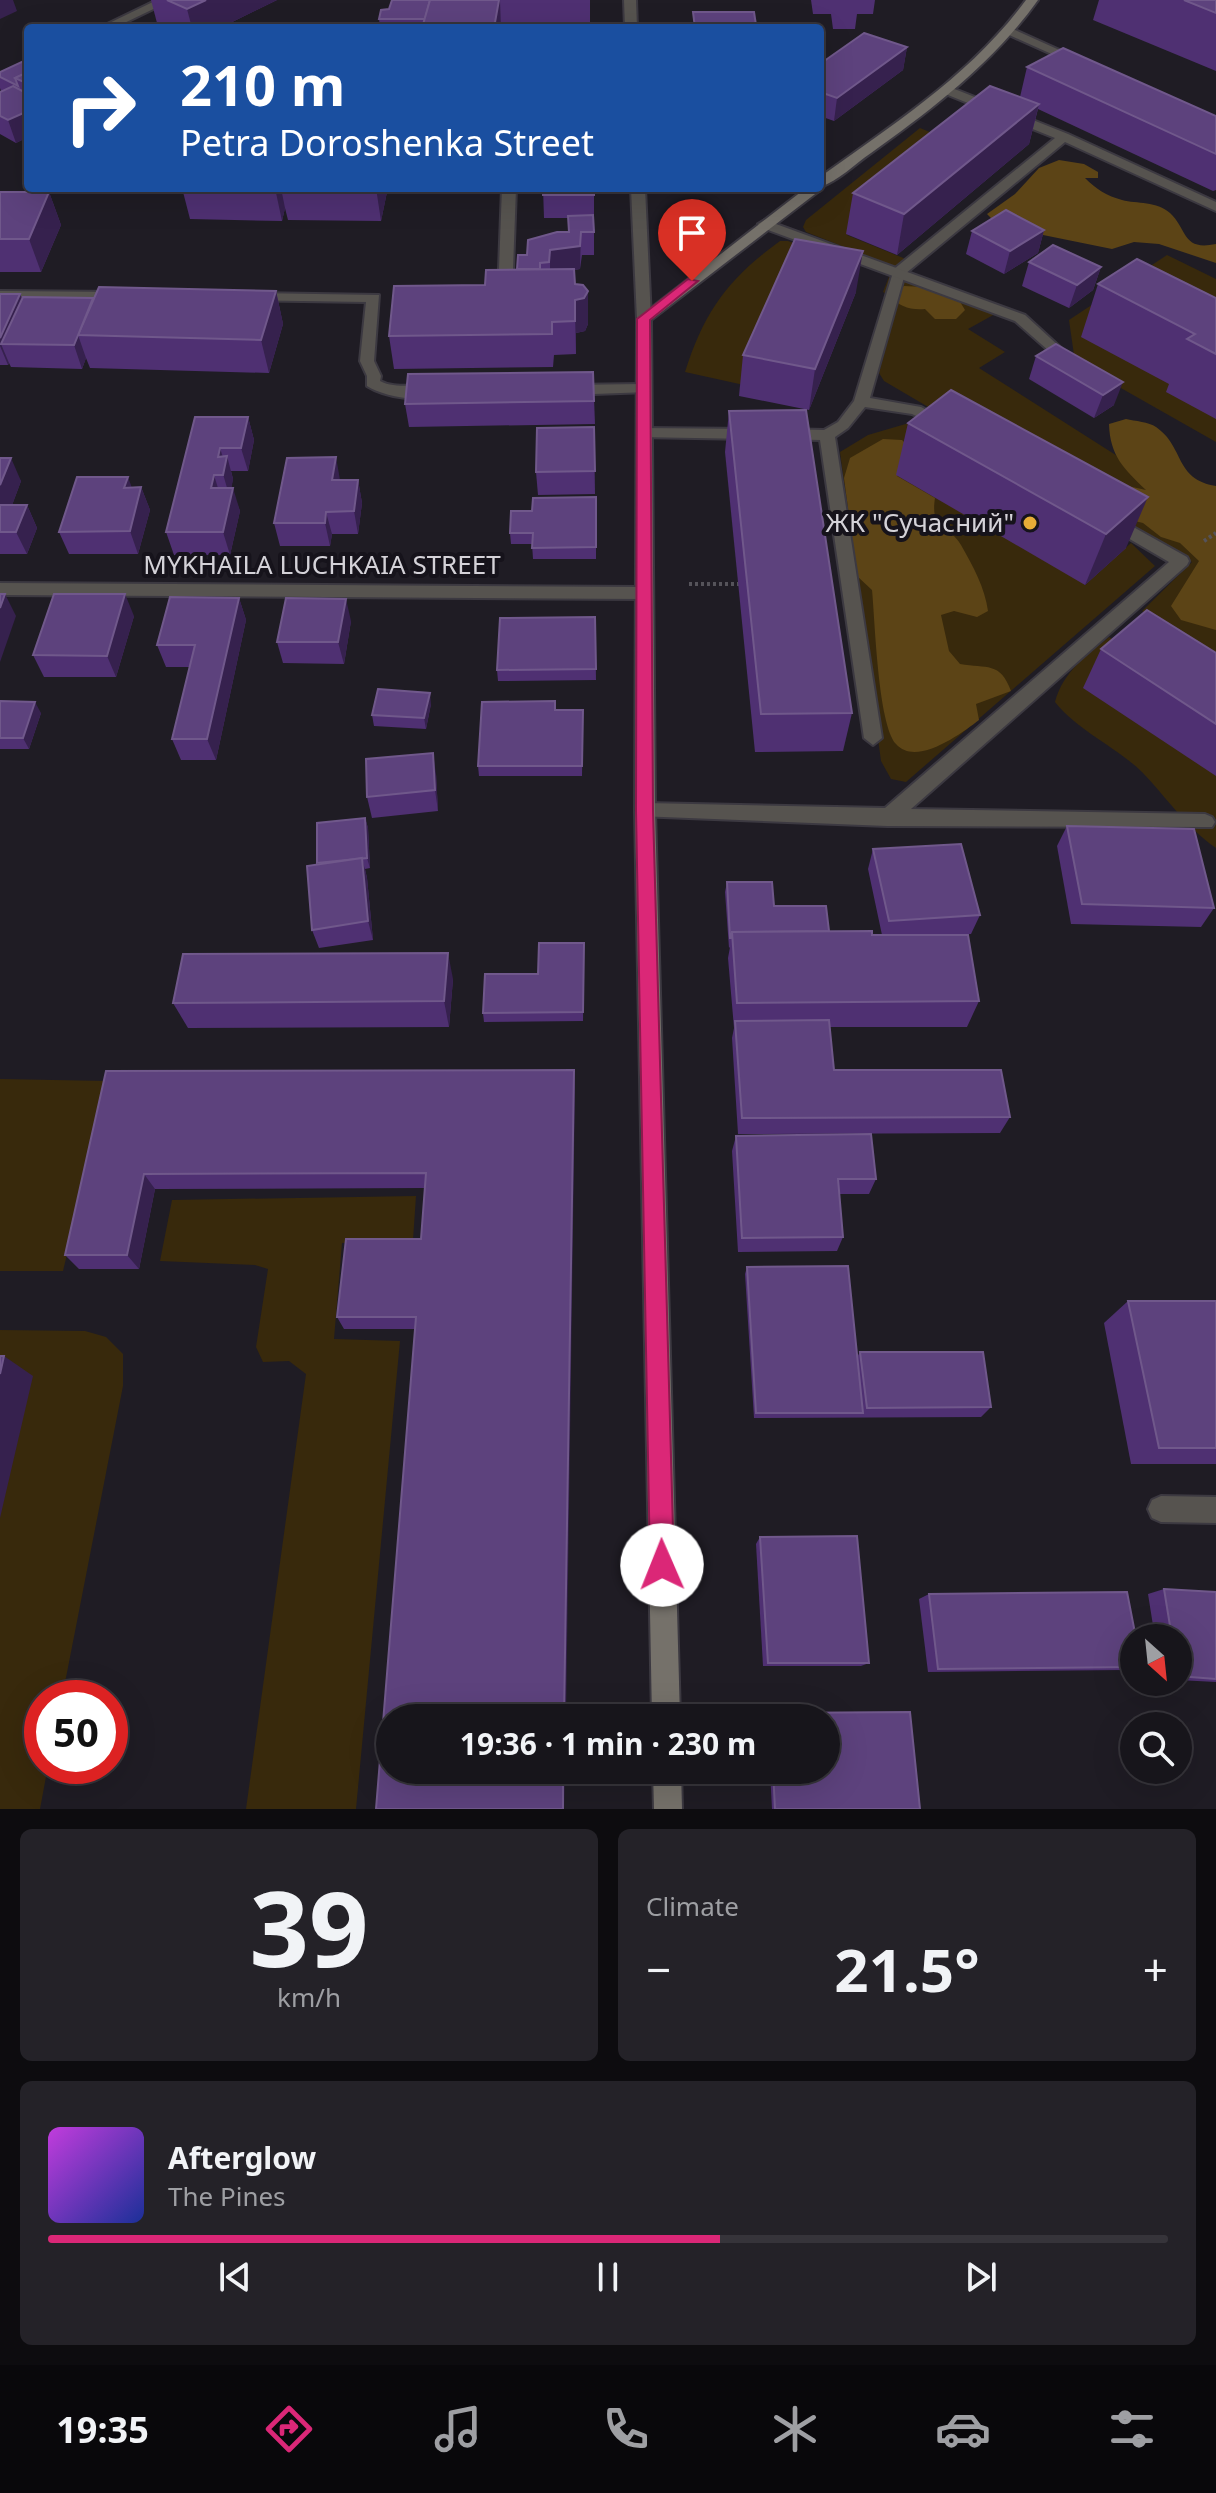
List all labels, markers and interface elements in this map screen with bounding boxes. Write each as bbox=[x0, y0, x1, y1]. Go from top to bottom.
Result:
text: 210 m bbox=[180, 46, 345, 122]
icon: right bbox=[48, 56, 152, 160]
text: Petra Doroshenka Street bbox=[180, 118, 594, 167]
pin bbox=[658, 199, 726, 281]
icon: arrive bbox=[670, 211, 714, 255]
place label: ЖК "Сучасний" bbox=[826, 504, 1014, 540]
marker: ЖК "Сучасний" bbox=[1021, 514, 1039, 532]
street label: MYKHAILA LUCHKAIA STREET bbox=[143, 546, 501, 582]
position arrow bbox=[620, 1523, 704, 1607]
north arrow bbox=[1120, 1624, 1192, 1696]
map controls bbox=[1120, 1624, 1192, 1784]
speed limit sign: 50 bbox=[24, 1680, 128, 1784]
button: search bbox=[1120, 1712, 1192, 1784]
text: 19:36 · 1 min · 230 m bbox=[460, 1723, 756, 1764]
text: 39 bbox=[250, 1856, 368, 1997]
text: Climate bbox=[646, 1888, 739, 1924]
text: 21.5° bbox=[834, 1928, 980, 2010]
text: − bbox=[646, 1939, 671, 1999]
text: + bbox=[1143, 1939, 1168, 1999]
text: km/h bbox=[277, 1979, 341, 2015]
text: Afterglow bbox=[168, 2137, 316, 2178]
text: The Pines bbox=[168, 2178, 286, 2214]
icon: previous bbox=[213, 2255, 257, 2299]
icon: pause bbox=[586, 2255, 630, 2299]
icon: next bbox=[959, 2255, 1003, 2299]
icon: directions bbox=[261, 2401, 317, 2457]
icon: music bbox=[430, 2401, 486, 2457]
icon: phone bbox=[598, 2401, 654, 2457]
icon: climate bbox=[767, 2401, 823, 2457]
icon: car bbox=[935, 2401, 991, 2457]
icon: filters bbox=[1104, 2401, 1160, 2457]
text: 19:35 bbox=[56, 2405, 149, 2454]

